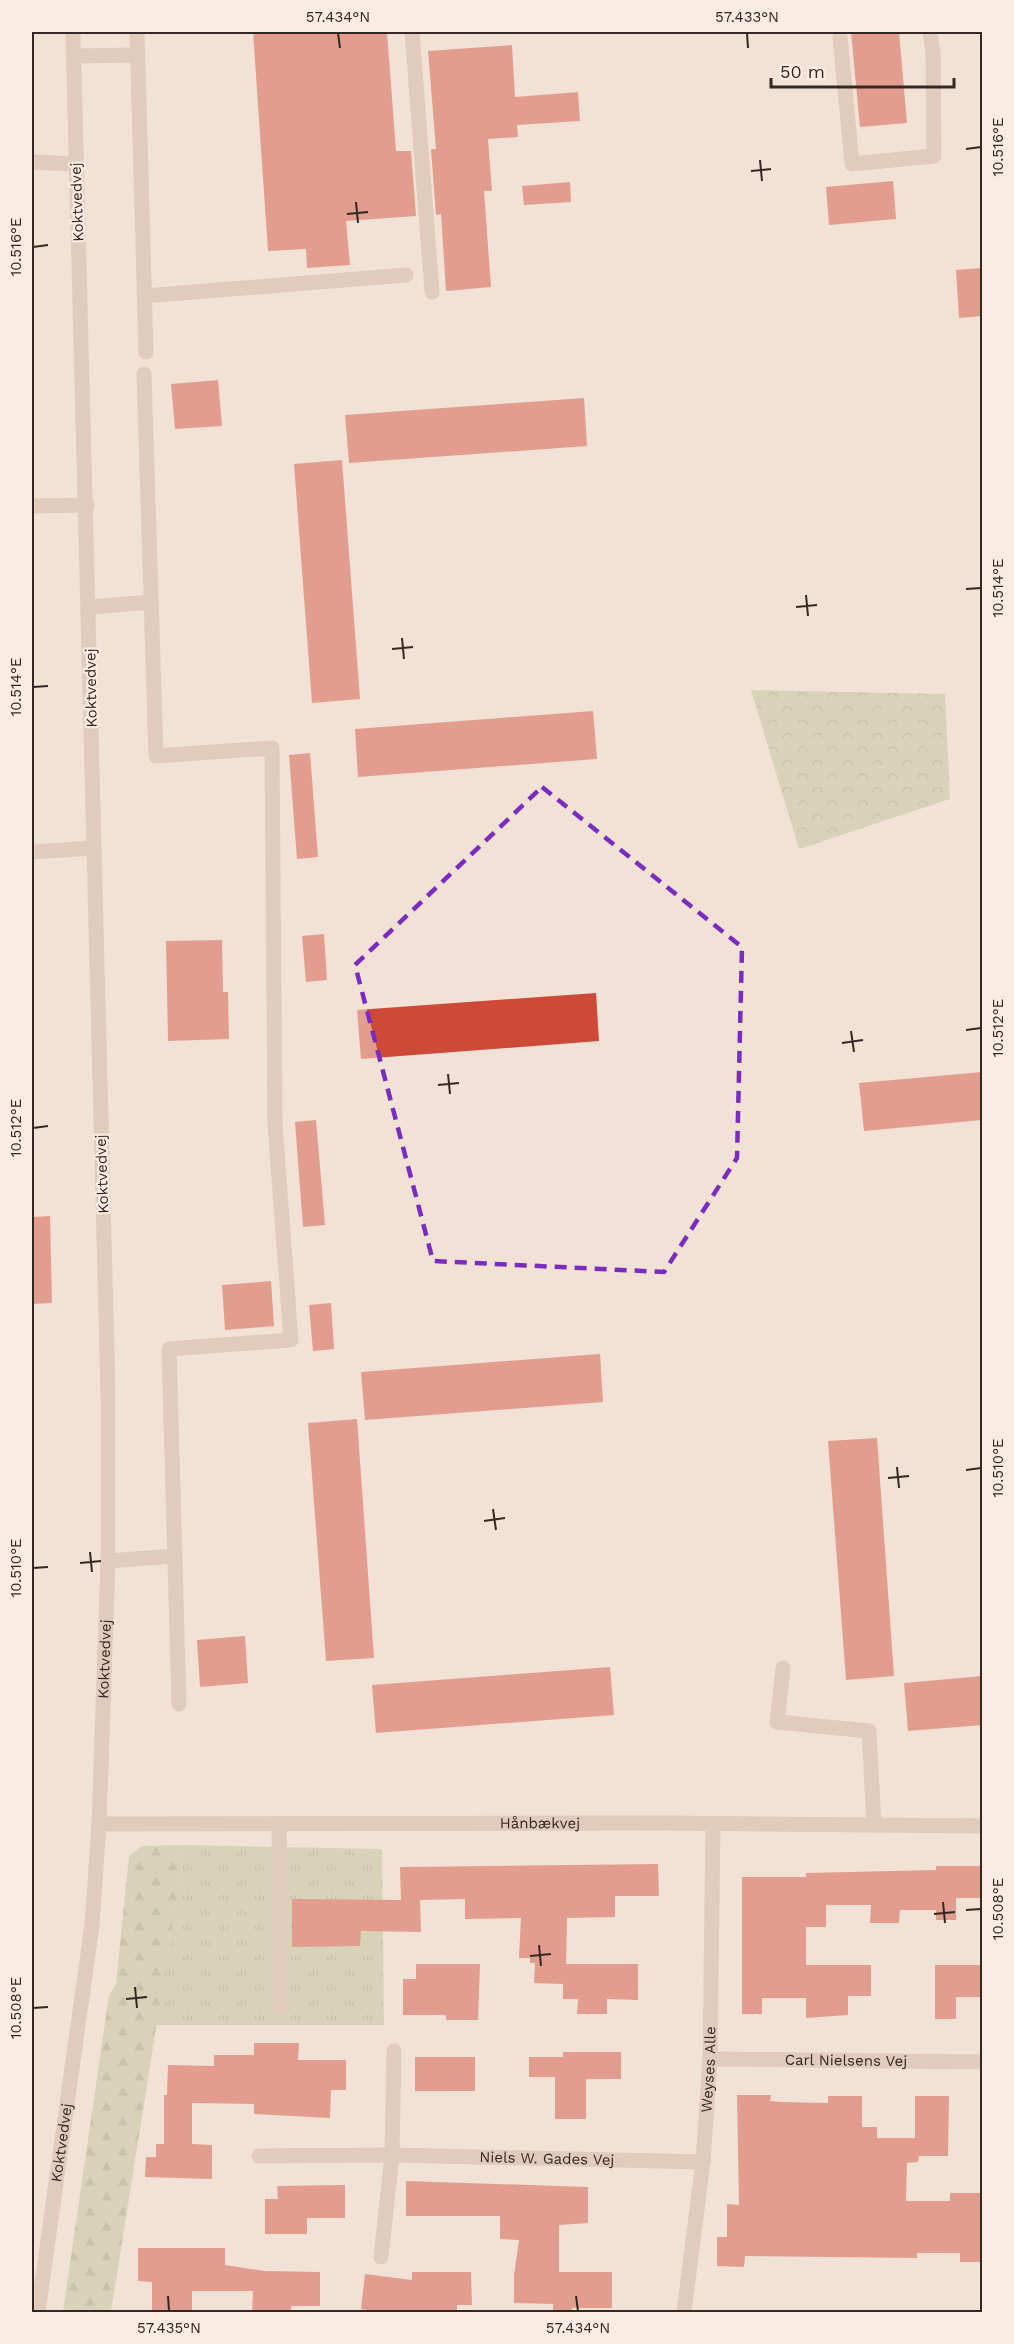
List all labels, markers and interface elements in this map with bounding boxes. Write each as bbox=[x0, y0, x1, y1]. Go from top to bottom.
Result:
text: 57.434°N bbox=[306, 8, 370, 26]
text: 57.433°N bbox=[715, 8, 779, 26]
scale bar bbox=[771, 51, 954, 89]
text: 50 m bbox=[780, 61, 825, 82]
text: 10.516°E bbox=[989, 118, 1007, 176]
street label: Koktvedvej bbox=[67, 162, 87, 242]
text: 10.516°E bbox=[7, 218, 25, 276]
text: 10.514°E bbox=[989, 558, 1007, 618]
street label: Koktvedvej bbox=[81, 648, 101, 728]
text: 10.514°E bbox=[7, 657, 25, 717]
text: 10.512°E bbox=[989, 999, 1007, 1057]
text: 10.512°E bbox=[7, 1099, 25, 1157]
street label: Koktvedvej bbox=[92, 1134, 112, 1214]
text: 10.510°E bbox=[989, 1438, 1007, 1498]
text: 10.510°E bbox=[7, 1538, 25, 1598]
street label: Koktvedvej bbox=[94, 1619, 115, 1699]
street label: Hånbækvej bbox=[500, 1814, 580, 1832]
text: 10.508°E bbox=[989, 1878, 1007, 1940]
text: 10.508°E bbox=[7, 1977, 25, 2039]
street label: Weyses Alle bbox=[697, 2026, 719, 2113]
street label: Carl Nielsens Vej bbox=[785, 2051, 907, 2070]
street label: Koktvedvej bbox=[47, 2102, 76, 2183]
street label: Niels W. Gades Vej bbox=[479, 2148, 615, 2169]
text: 57.435°N bbox=[137, 2319, 201, 2337]
text: 57.434°N bbox=[546, 2319, 610, 2337]

